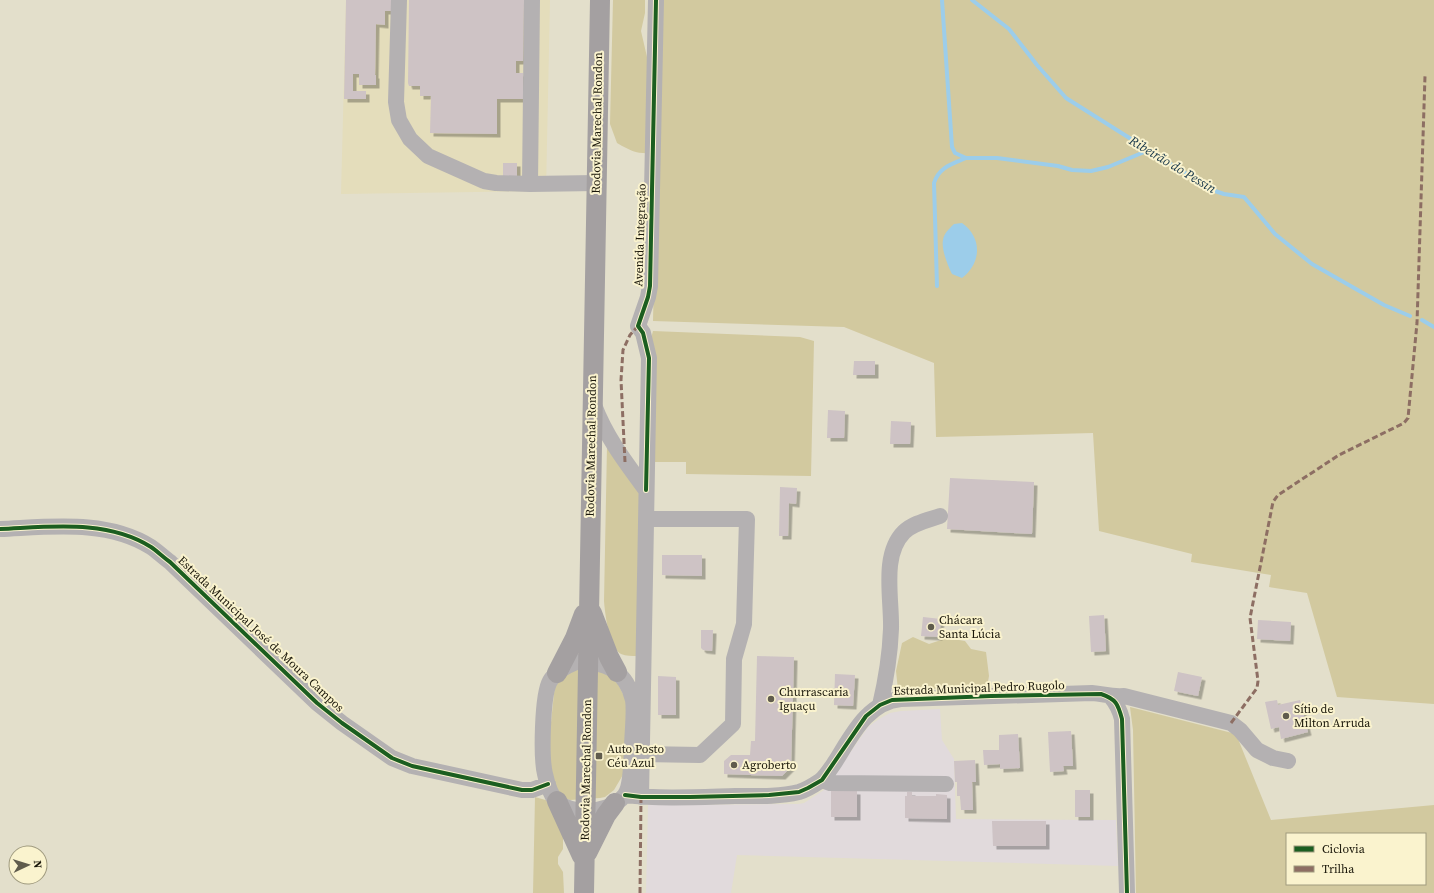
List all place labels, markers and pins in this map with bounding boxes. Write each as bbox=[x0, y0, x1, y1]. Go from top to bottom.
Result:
place label: Chácara Santa Lúcia bbox=[939, 612, 1001, 642]
marker: Chácara Santa Lúcia bbox=[926, 622, 936, 632]
place label: Churrascaria Iguaçu bbox=[779, 684, 850, 714]
marker: Churrascaria Iguaçu bbox=[766, 694, 776, 704]
place label: Sítio de Milton Arruda bbox=[1294, 701, 1371, 731]
marker: Sítio de Milton Arruda bbox=[1281, 711, 1291, 721]
place label: Auto Posto Céu Azul bbox=[607, 741, 665, 771]
marker: Auto Posto Céu Azul bbox=[594, 751, 604, 761]
place label: Agroberto bbox=[742, 757, 797, 773]
marker: Agroberto bbox=[729, 760, 739, 770]

